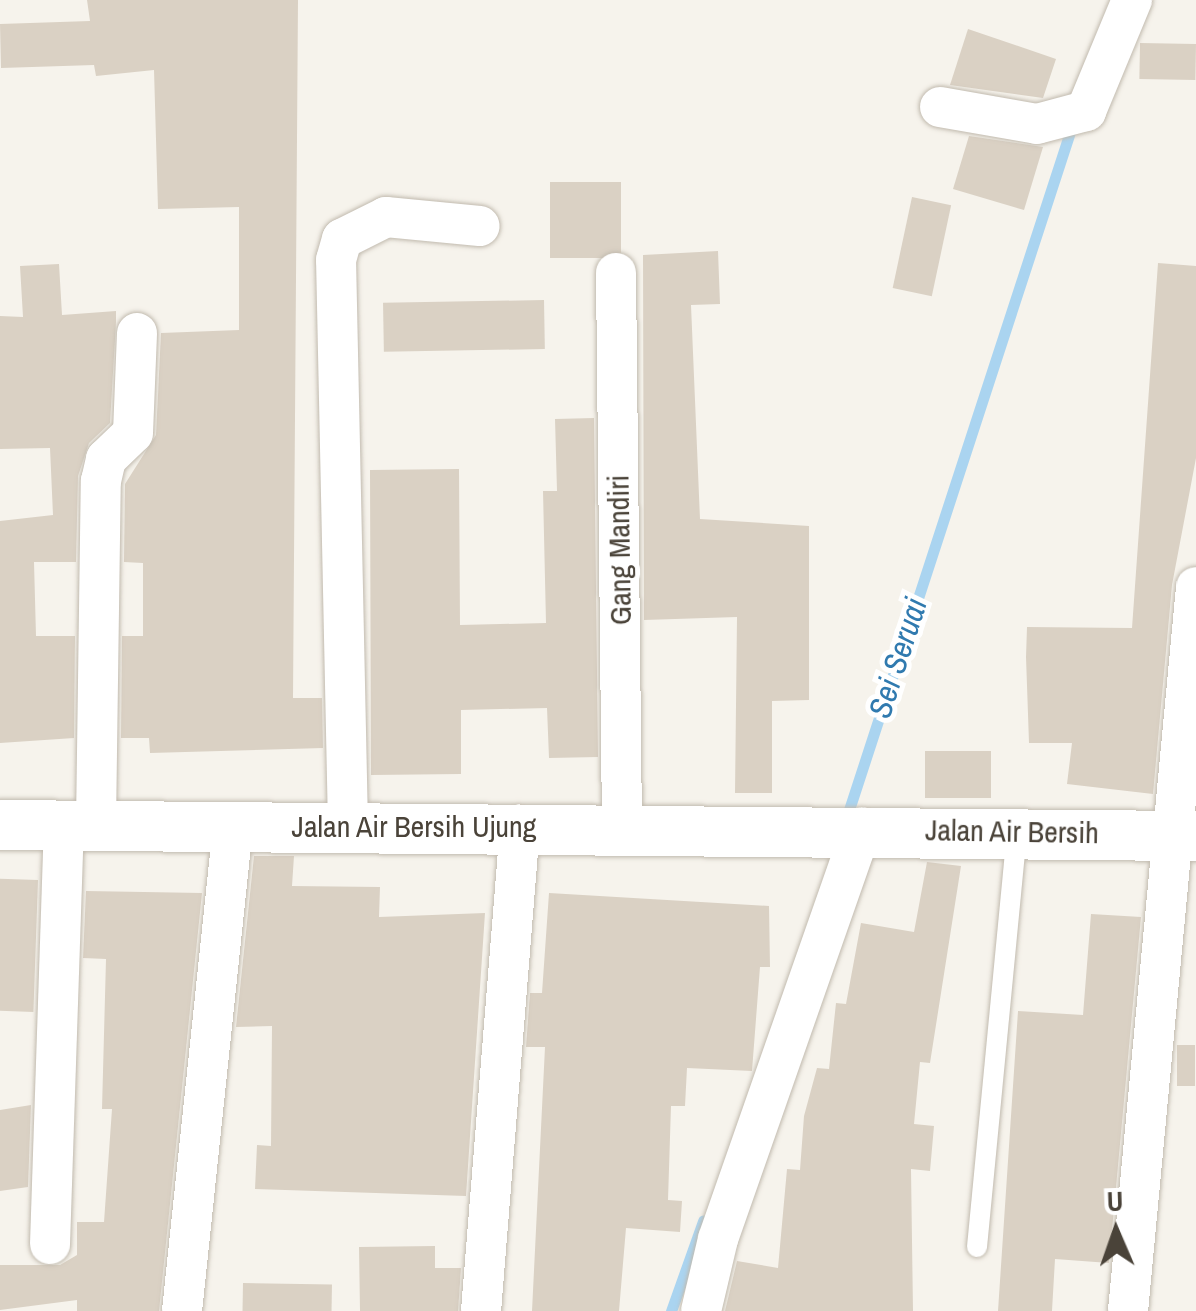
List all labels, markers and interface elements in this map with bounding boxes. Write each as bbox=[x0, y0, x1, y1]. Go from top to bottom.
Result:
street label: Gang Mandiri bbox=[600, 474, 638, 626]
water label: Sei Seruai bbox=[861, 593, 935, 723]
street label: Jalan Air Bersih Ujung bbox=[291, 808, 537, 844]
street label: Jalan Air Bersih bbox=[924, 811, 1100, 851]
north arrow bbox=[1066, 1181, 1166, 1281]
text: U bbox=[1106, 1182, 1124, 1220]

